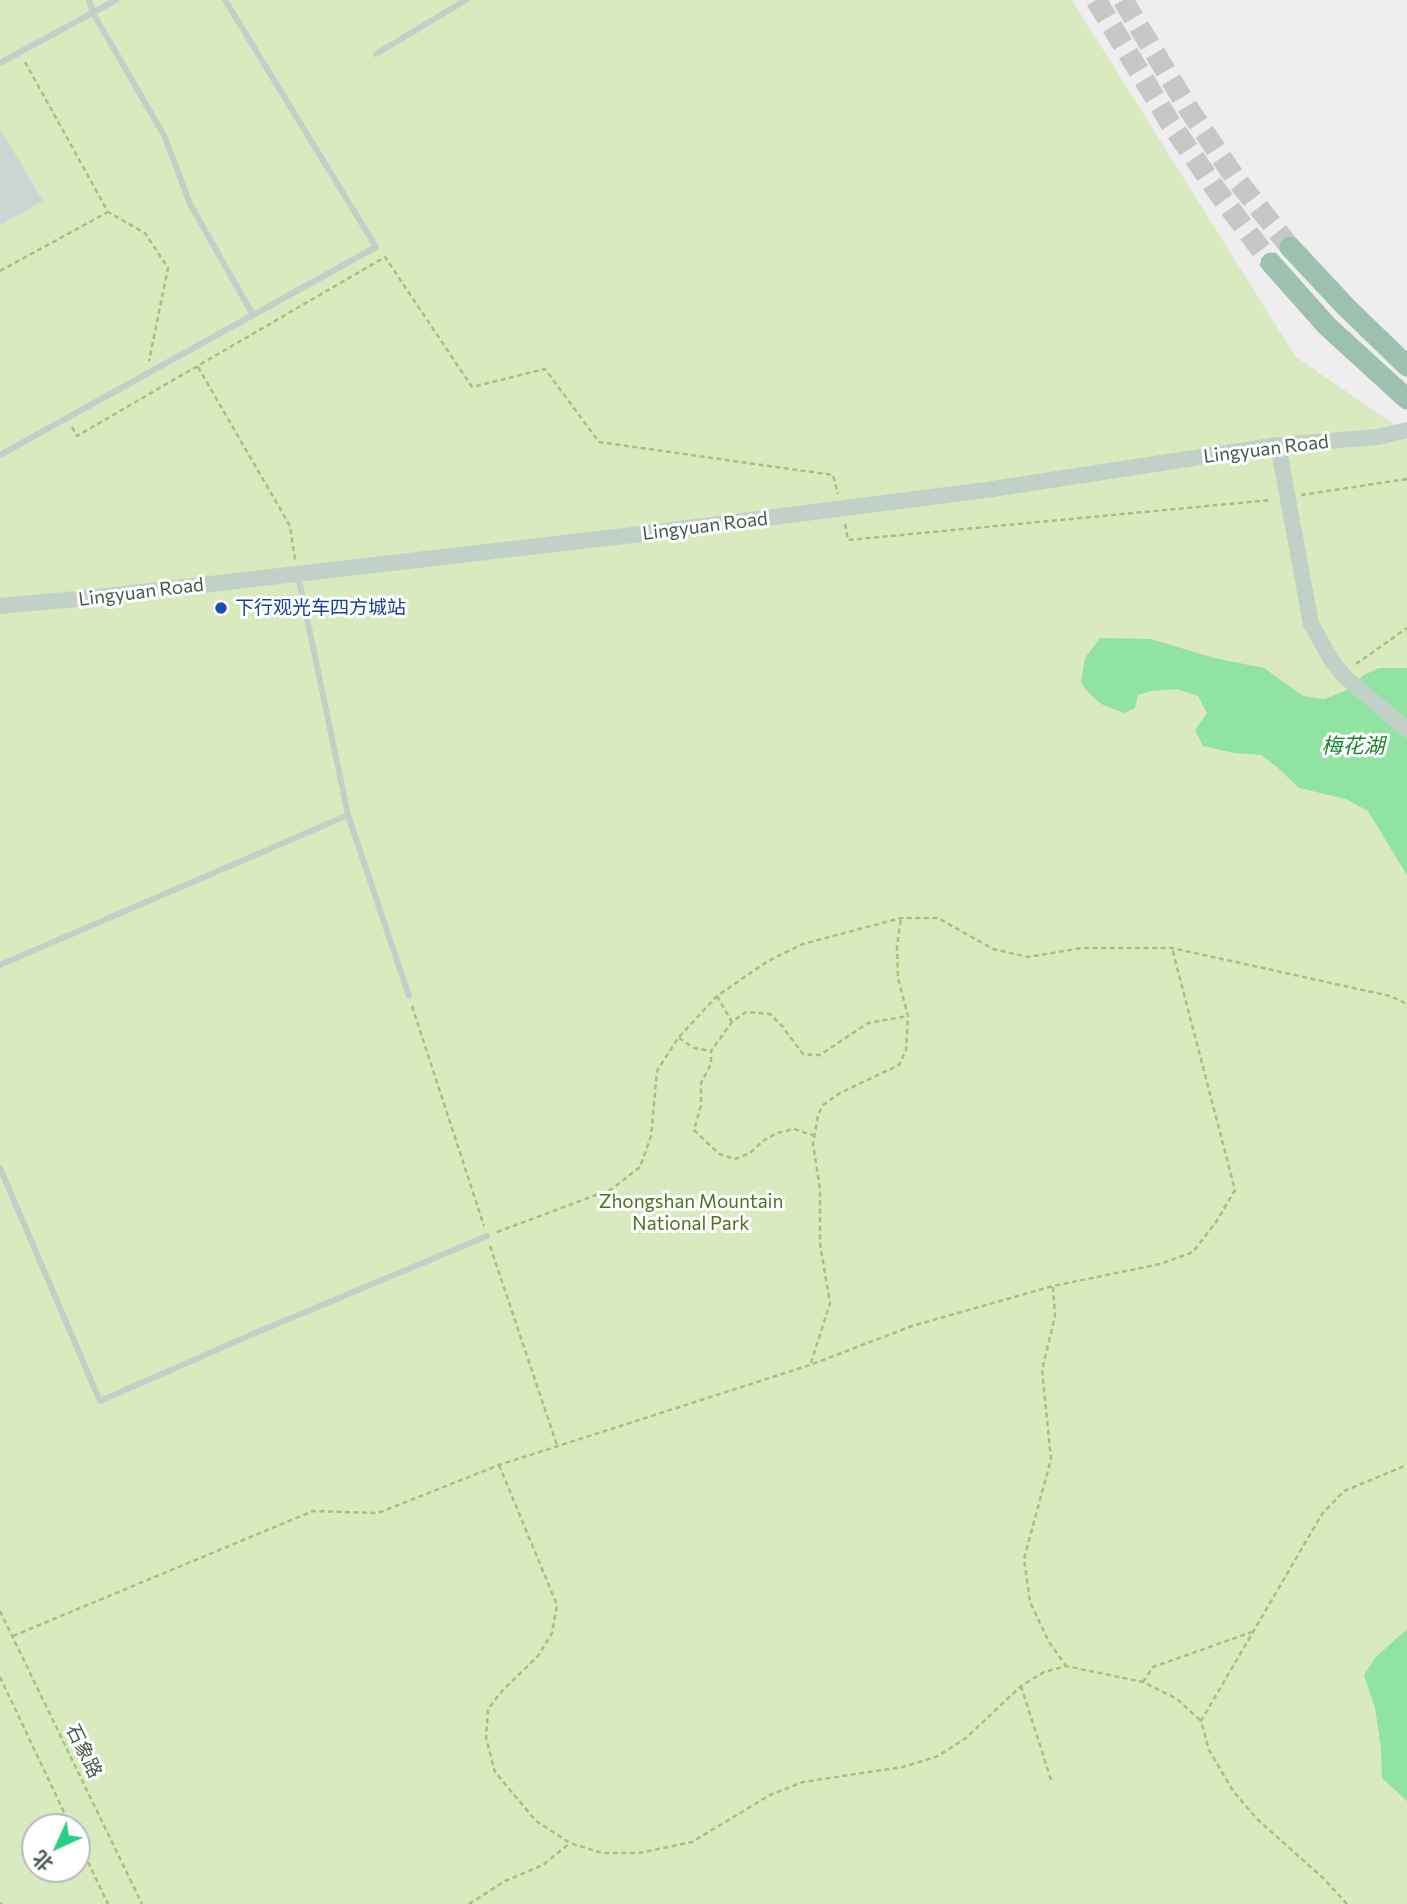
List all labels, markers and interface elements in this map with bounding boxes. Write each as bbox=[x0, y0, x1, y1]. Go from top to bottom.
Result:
street label: Lingyuan Road bbox=[1202, 430, 1330, 468]
street label: Lingyuan Road bbox=[641, 507, 769, 545]
street label: Lingyuan Road bbox=[77, 573, 205, 611]
place label: 下行观光车四方城站 bbox=[235, 597, 406, 619]
marker: 下行观光车四方城站 bbox=[213, 600, 229, 616]
water label: 梅花湖 bbox=[1322, 733, 1384, 759]
park label: Zhongshan Mountain National Park bbox=[599, 1191, 783, 1235]
street label: 石象路 bbox=[61, 1720, 107, 1782]
north arrow bbox=[21, 1813, 91, 1883]
text: 北 bbox=[27, 1847, 57, 1877]

